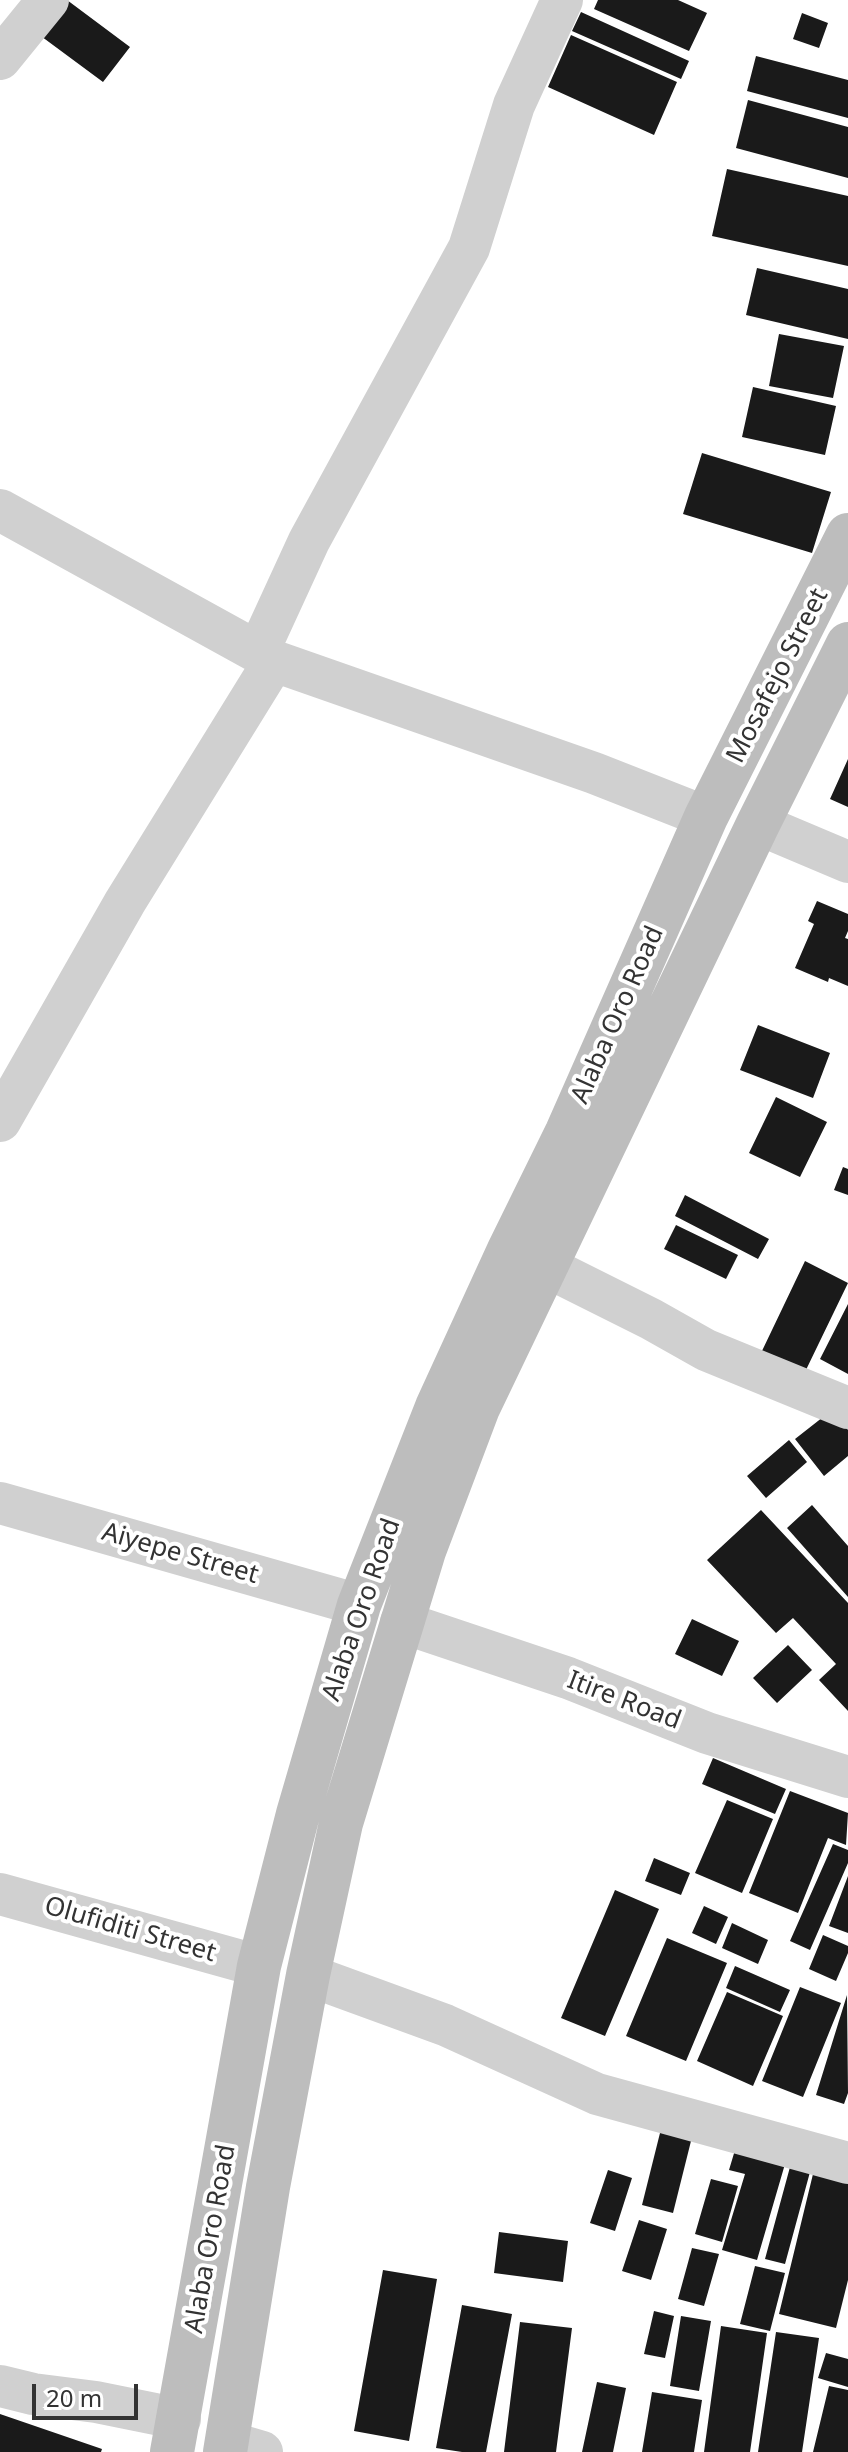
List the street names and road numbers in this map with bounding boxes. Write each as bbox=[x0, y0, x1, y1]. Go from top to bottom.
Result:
street label: Mosafejo Street bbox=[721, 583, 835, 769]
street label: Alaba Oro Road bbox=[565, 922, 671, 1108]
street label: Alaba Oro Road bbox=[316, 1515, 408, 1705]
street label: Aiyepe Street bbox=[98, 1517, 262, 1591]
street label: Itire Road bbox=[563, 1665, 685, 1737]
street label: Olufiditi Street bbox=[41, 1891, 219, 1969]
street label: Alaba Oro Road bbox=[179, 2142, 243, 2336]

